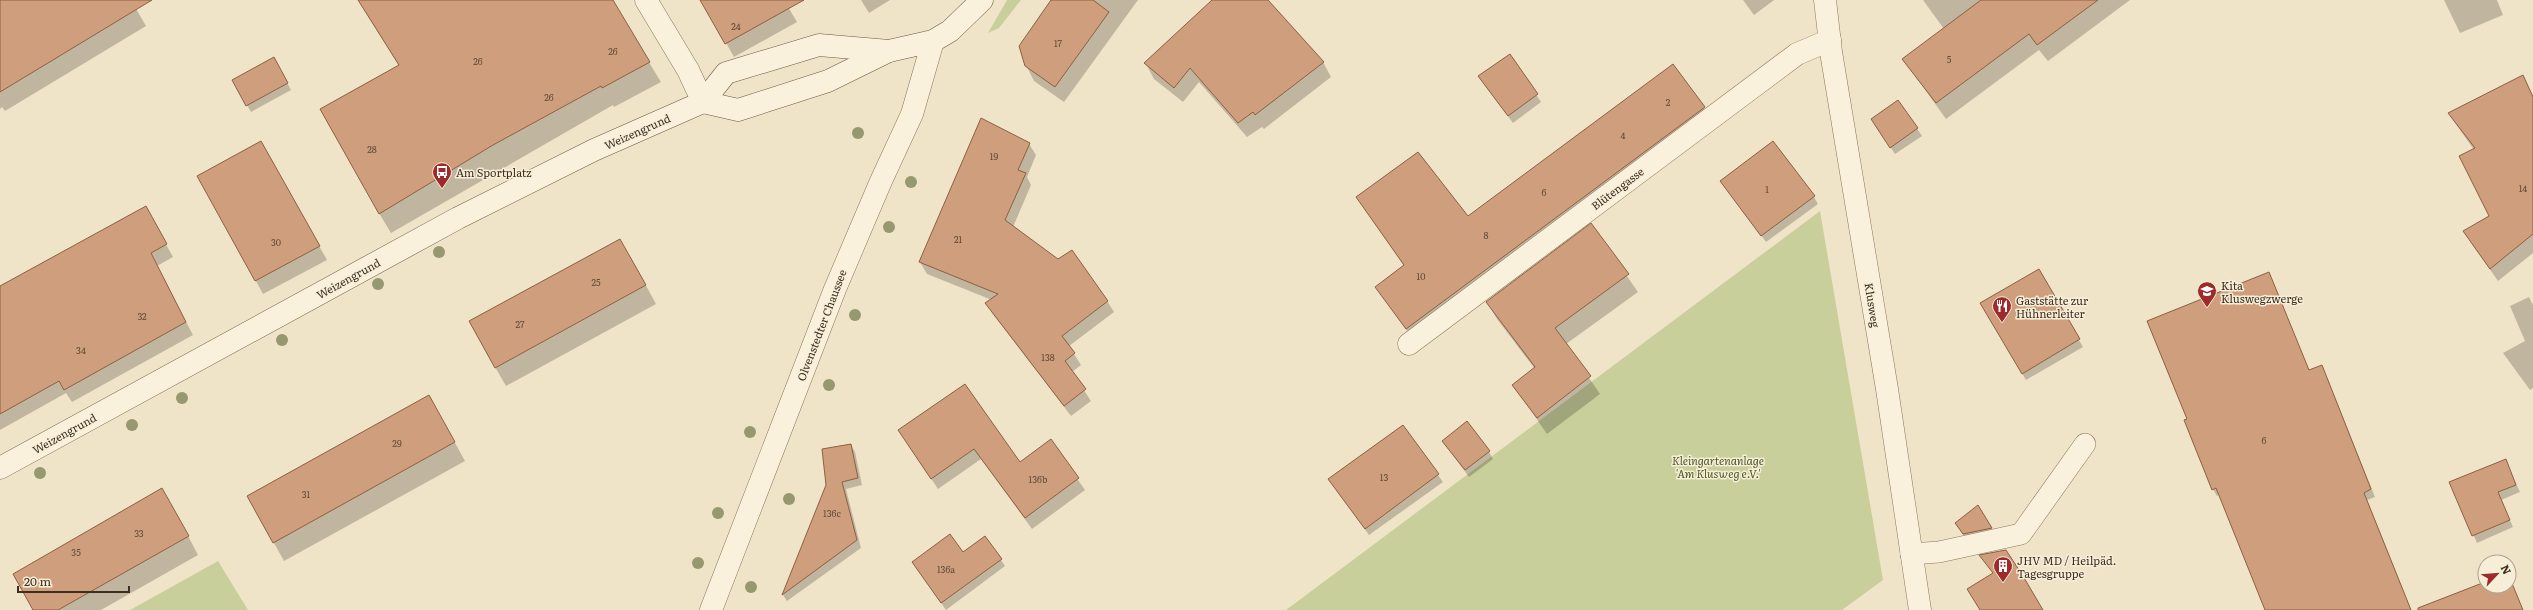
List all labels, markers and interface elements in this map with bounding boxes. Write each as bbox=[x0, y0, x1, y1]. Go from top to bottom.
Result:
house number: 24 bbox=[731, 19, 741, 33]
house number: 17 bbox=[1054, 36, 1062, 50]
house number: 26 bbox=[608, 44, 618, 58]
house number: 5 bbox=[1947, 52, 1952, 66]
house number: 26 bbox=[473, 54, 483, 68]
house number: 26 bbox=[544, 90, 554, 104]
house number: 2 bbox=[1666, 95, 1671, 109]
street label: Weizengrund bbox=[601, 109, 673, 153]
house number: 4 bbox=[1621, 128, 1626, 142]
house number: 28 bbox=[367, 142, 377, 156]
house number: 19 bbox=[990, 149, 998, 163]
bus stop icon: Am Sportplatz bbox=[431, 161, 453, 189]
street label: Blütengasse bbox=[1587, 163, 1647, 213]
place label: Am Sportplatz bbox=[456, 164, 532, 180]
house number: 14 bbox=[2519, 181, 2527, 195]
house number: 1 bbox=[1765, 182, 1769, 196]
house number: 6 bbox=[1542, 185, 1547, 199]
house number: 8 bbox=[1484, 228, 1489, 242]
house number: 21 bbox=[954, 232, 962, 246]
house number: 30 bbox=[271, 235, 281, 249]
street label: Weizengrund bbox=[313, 254, 383, 302]
street label: Olvenstedter Chaussee bbox=[792, 267, 850, 383]
house number: 10 bbox=[1417, 269, 1425, 283]
house number: 25 bbox=[591, 275, 601, 289]
place label: Kita Kluswegzwerge bbox=[2221, 277, 2303, 306]
school or university icon: Kita Kluswegzwerge bbox=[2196, 280, 2218, 308]
street label: Klusweg bbox=[1862, 282, 1885, 329]
place label: Gaststätte zur Hühnerleiter bbox=[2016, 292, 2089, 321]
restaurant icon: Gaststätte zur Hühnerleiter bbox=[1991, 295, 2013, 323]
house number: 32 bbox=[137, 309, 147, 323]
house number: 27 bbox=[515, 317, 525, 331]
house number: 34 bbox=[76, 343, 86, 357]
house number: 138 bbox=[1041, 350, 1055, 364]
street label: Weizengrund bbox=[29, 409, 99, 457]
house number: 6 bbox=[2262, 433, 2267, 447]
house number: 29 bbox=[392, 436, 402, 450]
park label: Kleingartenanlage 'Am Klusweg e.V.' bbox=[1672, 452, 1764, 481]
house number: 13 bbox=[1380, 470, 1388, 484]
house number: 136b bbox=[1029, 472, 1048, 486]
house number: 31 bbox=[302, 487, 311, 501]
house number: 136c bbox=[823, 506, 841, 520]
house number: 33 bbox=[134, 526, 144, 540]
house number: 35 bbox=[71, 545, 81, 559]
place label: JHV MD / Heilpäd. Tagesgruppe bbox=[2017, 552, 2116, 581]
north arrow bbox=[2477, 554, 2517, 594]
building icon: JHV MD / Heilpäd. Tagesgruppe bbox=[1992, 555, 2014, 583]
house number: 136a bbox=[937, 562, 955, 576]
text: N bbox=[2498, 562, 2516, 577]
scale bar bbox=[18, 568, 129, 594]
text: 20 m bbox=[24, 572, 51, 590]

